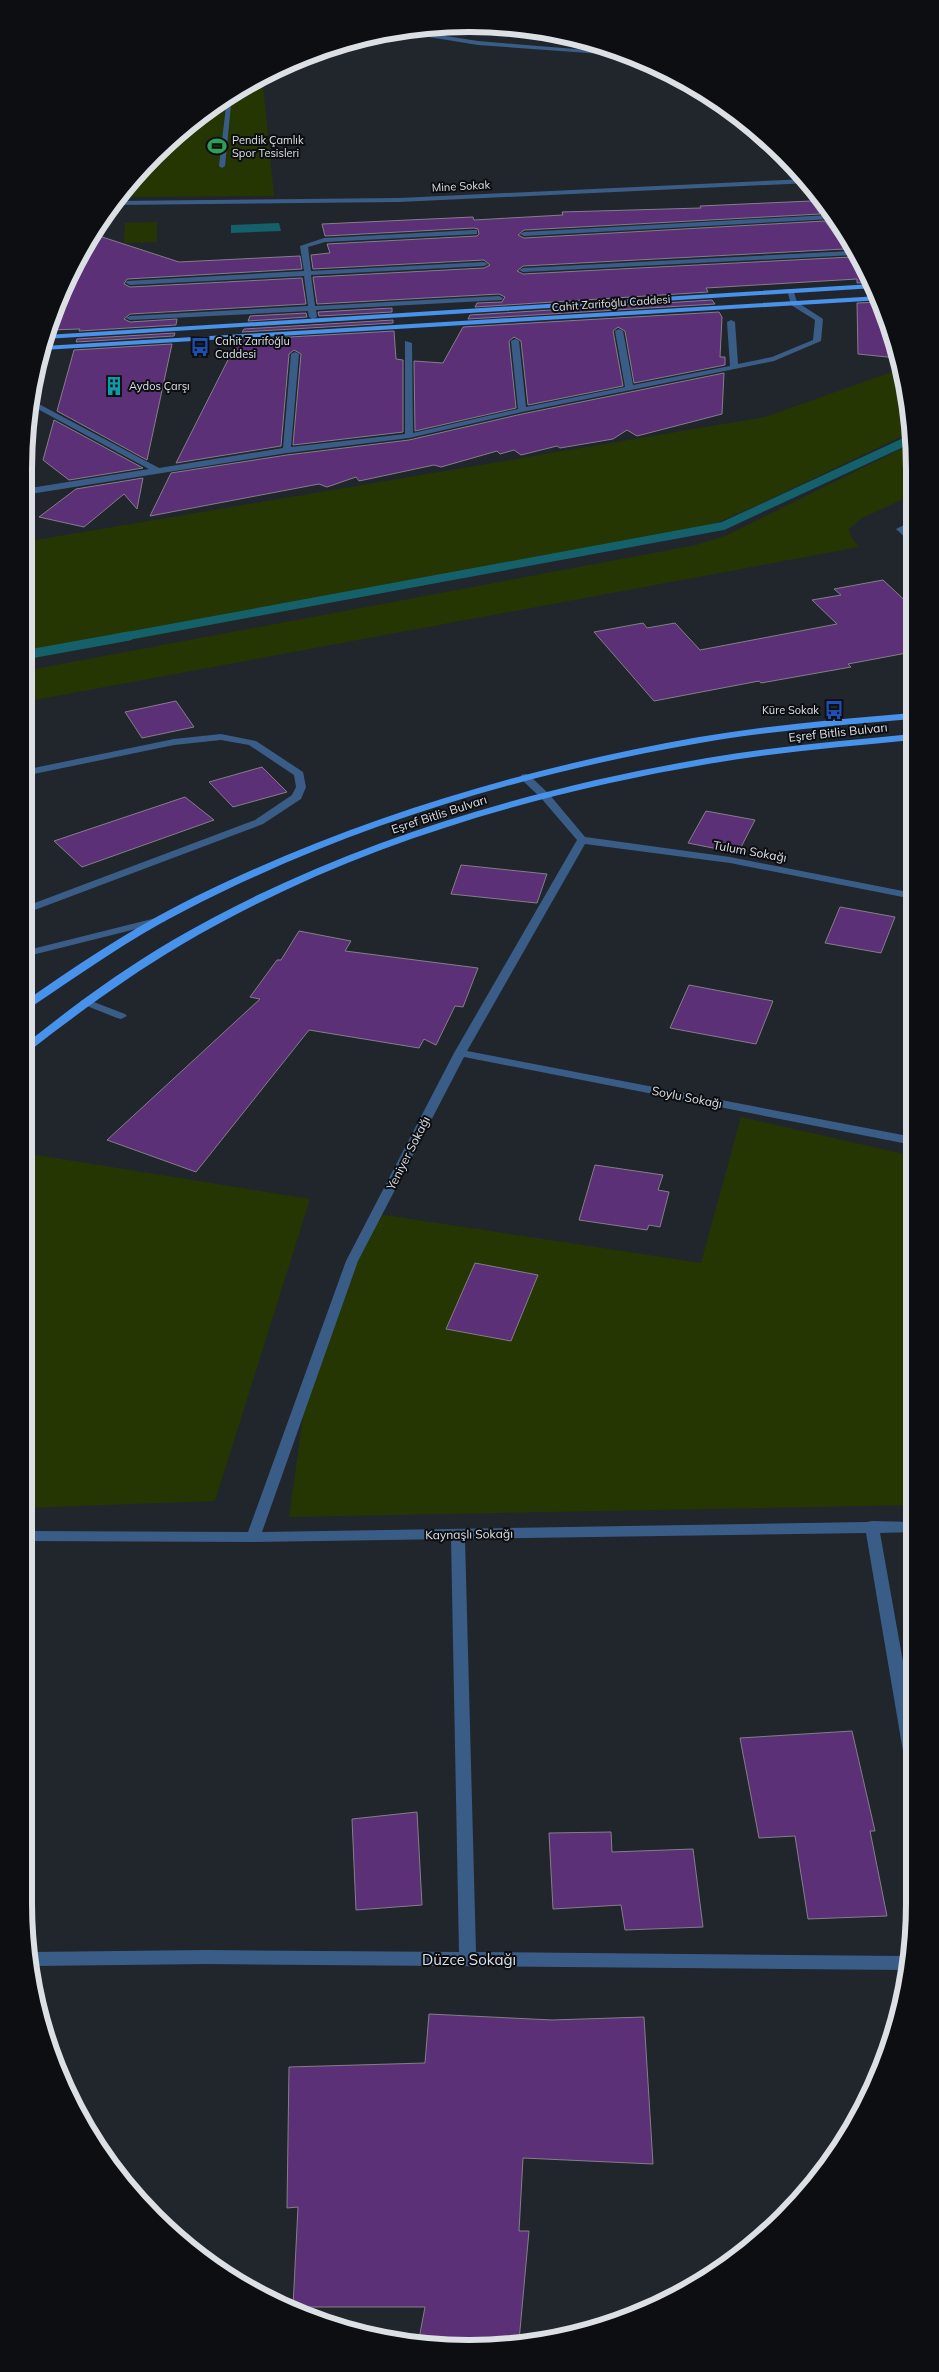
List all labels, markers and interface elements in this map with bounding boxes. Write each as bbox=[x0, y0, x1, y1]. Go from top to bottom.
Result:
place label: Pendik Çamlık Spor Tesisleri bbox=[232, 133, 304, 160]
sports icon: Pendik Çamlık Spor Tesisleri bbox=[206, 135, 228, 157]
street label: Mine Sokak bbox=[431, 177, 491, 195]
street label: Cahit Zarifoğlu Caddesi bbox=[551, 292, 671, 314]
place label: Cahit Zarifoğlu Caddesi bbox=[215, 334, 290, 361]
bus stop icon: Cahit Zarifoğlu Caddesi bbox=[189, 336, 211, 358]
building icon: Aydos Çarşı bbox=[103, 375, 125, 397]
place label: Aydos Çarşı bbox=[129, 379, 190, 393]
bus stop icon: Küre Sokak bbox=[823, 699, 845, 721]
place label: Küre Sokak bbox=[762, 703, 819, 717]
street label: Eşref Bitlis Bulvarı bbox=[788, 719, 888, 745]
street label: Eşref Bitlis Bulvarı bbox=[389, 791, 489, 837]
street label: Tulum Sokağı bbox=[712, 837, 788, 865]
street label: Soylu Sokağı bbox=[651, 1083, 723, 1111]
street label: Yeniyer Sokağı bbox=[383, 1114, 433, 1193]
street label: Kaynaşlı Sokağı bbox=[425, 1526, 513, 1542]
street label: Düzce Sokağı bbox=[422, 1950, 516, 1969]

